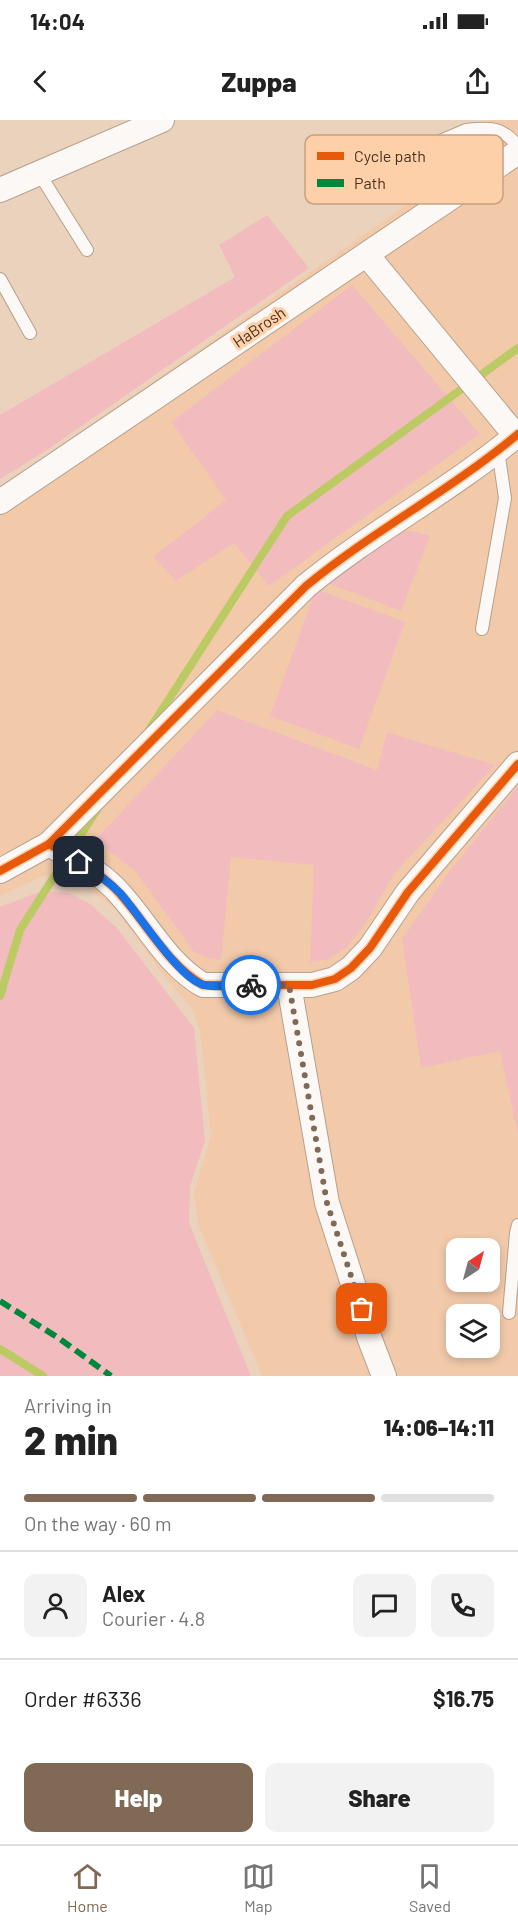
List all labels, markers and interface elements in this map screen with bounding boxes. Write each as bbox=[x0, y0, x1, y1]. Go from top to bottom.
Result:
text: 14:04 bbox=[30, 8, 85, 34]
icon: back bbox=[24, 65, 57, 98]
text: Zuppa bbox=[221, 65, 297, 97]
icon: share bbox=[461, 65, 494, 98]
legend bbox=[305, 135, 503, 204]
text: Cycle path bbox=[354, 146, 426, 165]
text: Path bbox=[354, 173, 386, 192]
street label: HaBrosh bbox=[229, 302, 289, 351]
pin bbox=[53, 836, 104, 887]
icon: home bbox=[62, 845, 95, 878]
courier bbox=[221, 955, 281, 1015]
icon: bike bbox=[235, 969, 268, 1002]
north arrow bbox=[446, 1238, 500, 1292]
map controls bbox=[446, 1238, 500, 1358]
pin bbox=[336, 1283, 387, 1334]
icon: bag bbox=[345, 1292, 378, 1325]
button: layers bbox=[446, 1304, 500, 1358]
text: Arriving in bbox=[24, 1393, 112, 1417]
text: 14:06–14:11 bbox=[383, 1414, 494, 1440]
text: 2 min bbox=[24, 1416, 118, 1463]
text: On the way · 60 m bbox=[24, 1511, 172, 1535]
button: person bbox=[24, 1574, 87, 1637]
button: chat bbox=[353, 1574, 416, 1637]
button: phone bbox=[431, 1574, 494, 1637]
text: Alex bbox=[102, 1580, 145, 1606]
text: Courier · 4.8 bbox=[102, 1606, 205, 1630]
text: Order #6336 bbox=[24, 1685, 142, 1711]
text: $16.75 bbox=[433, 1685, 494, 1711]
button: Help bbox=[24, 1763, 253, 1832]
button: Share bbox=[265, 1763, 494, 1832]
tab: Home bbox=[67, 1860, 108, 1915]
tab: Map bbox=[242, 1860, 275, 1915]
tab: Saved bbox=[409, 1860, 451, 1915]

